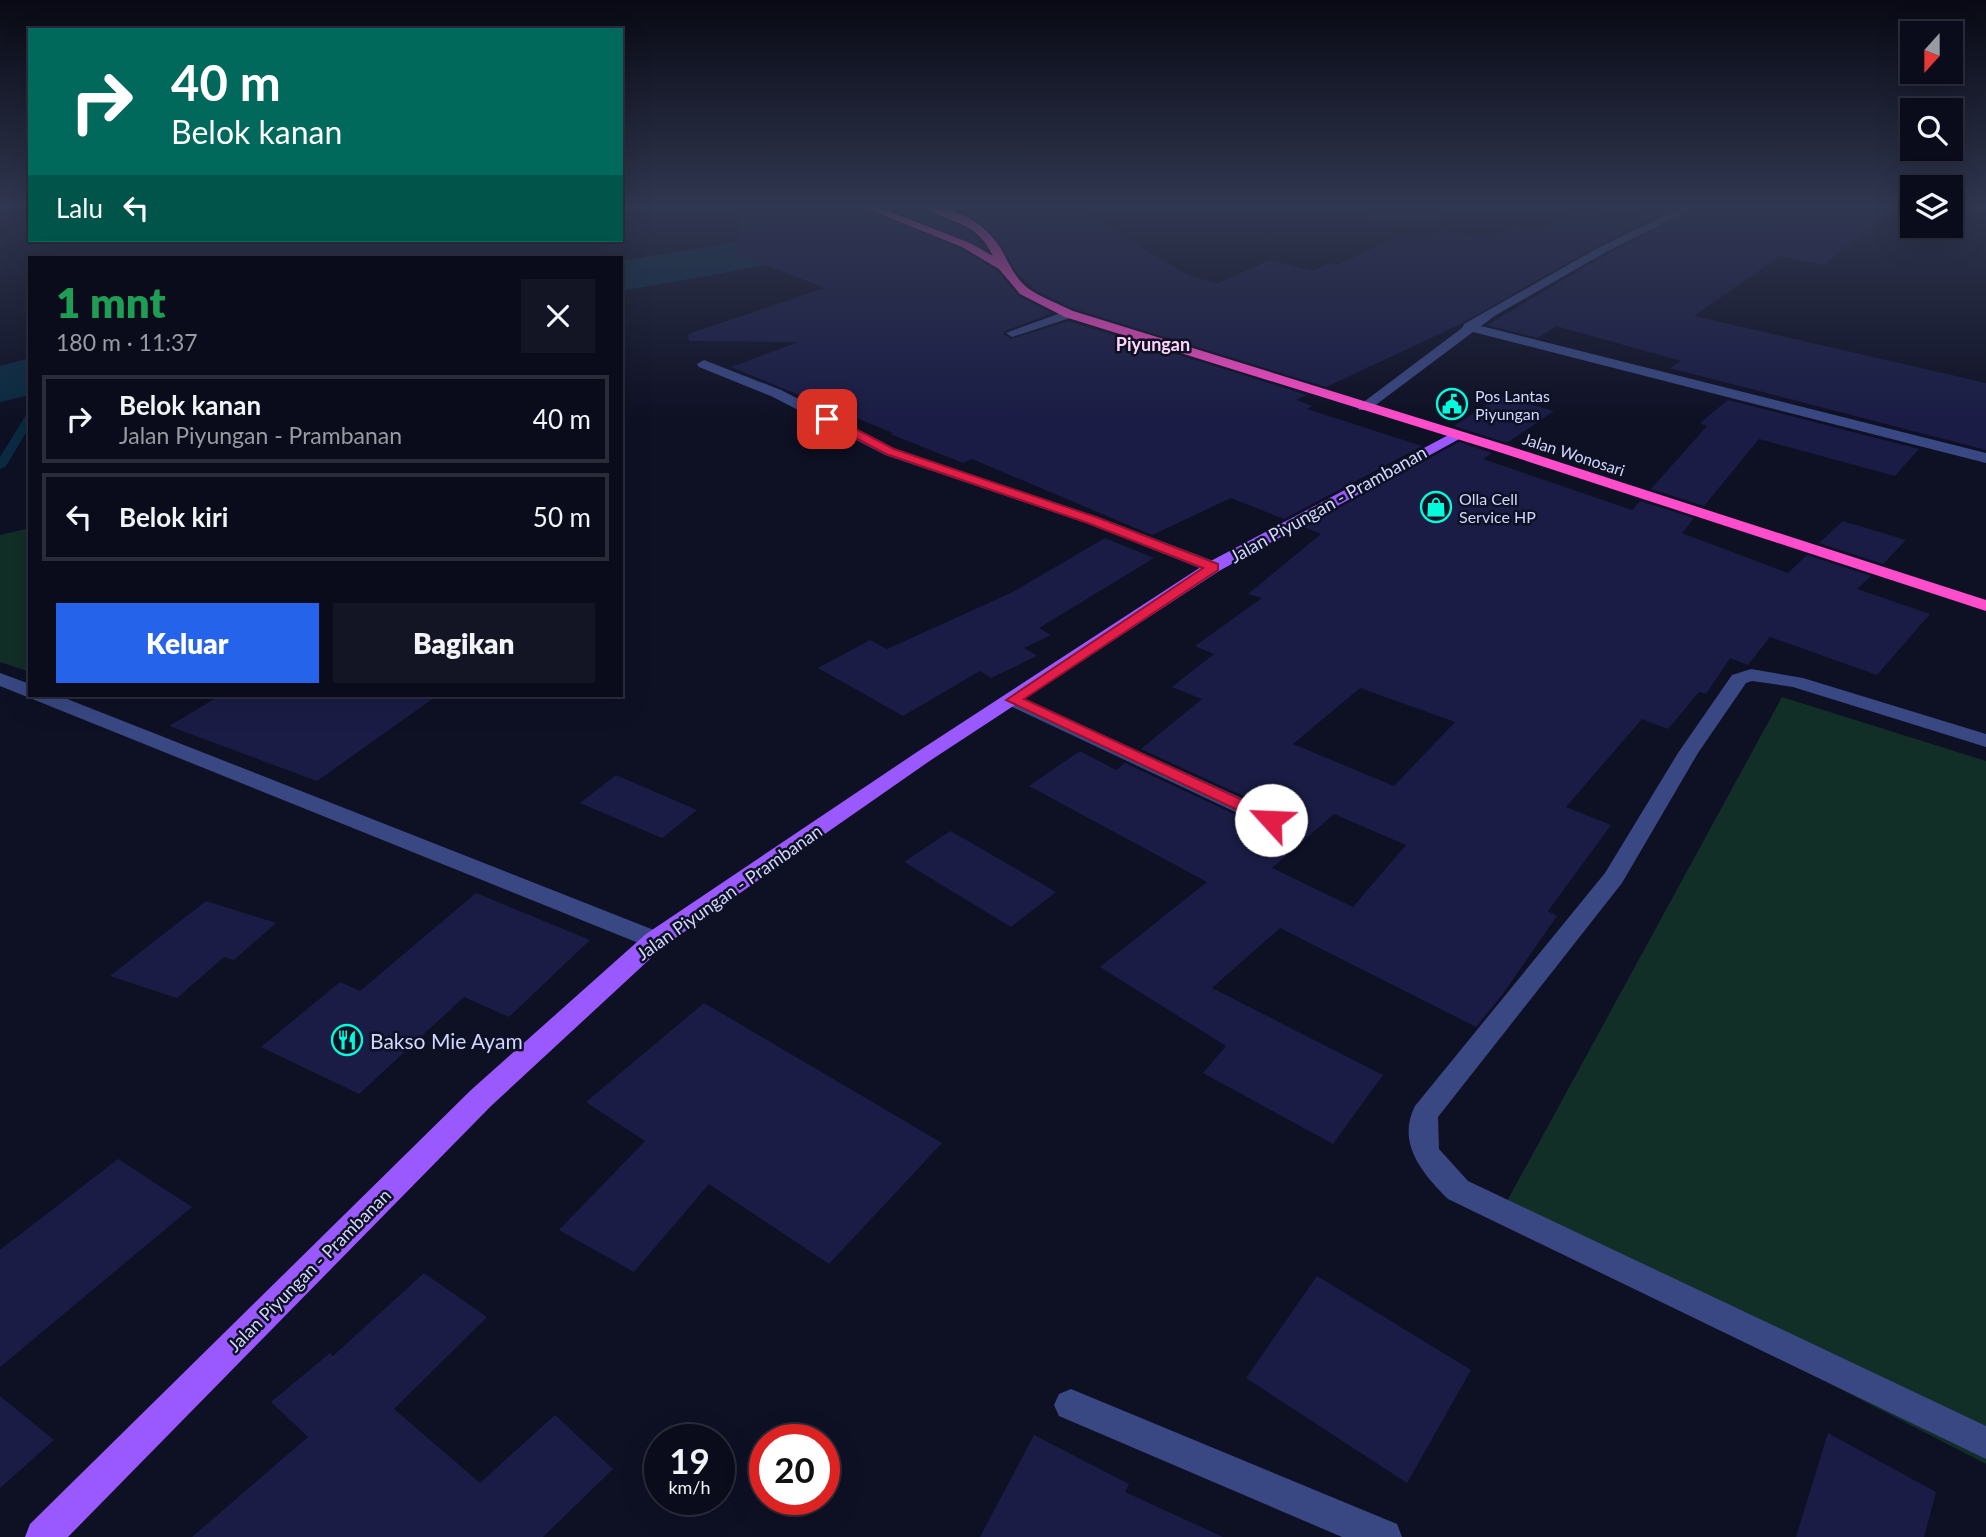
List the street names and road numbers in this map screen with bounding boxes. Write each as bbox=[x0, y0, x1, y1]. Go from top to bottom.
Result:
street label: Jalan Wonosari bbox=[1521, 429, 1627, 479]
street label: Jalan Piyungan - Prambanan bbox=[1226, 441, 1430, 567]
street label: Jalan Piyungan - Prambanan bbox=[632, 819, 826, 965]
street label: Jalan Piyungan - Prambanan bbox=[223, 1184, 395, 1356]

